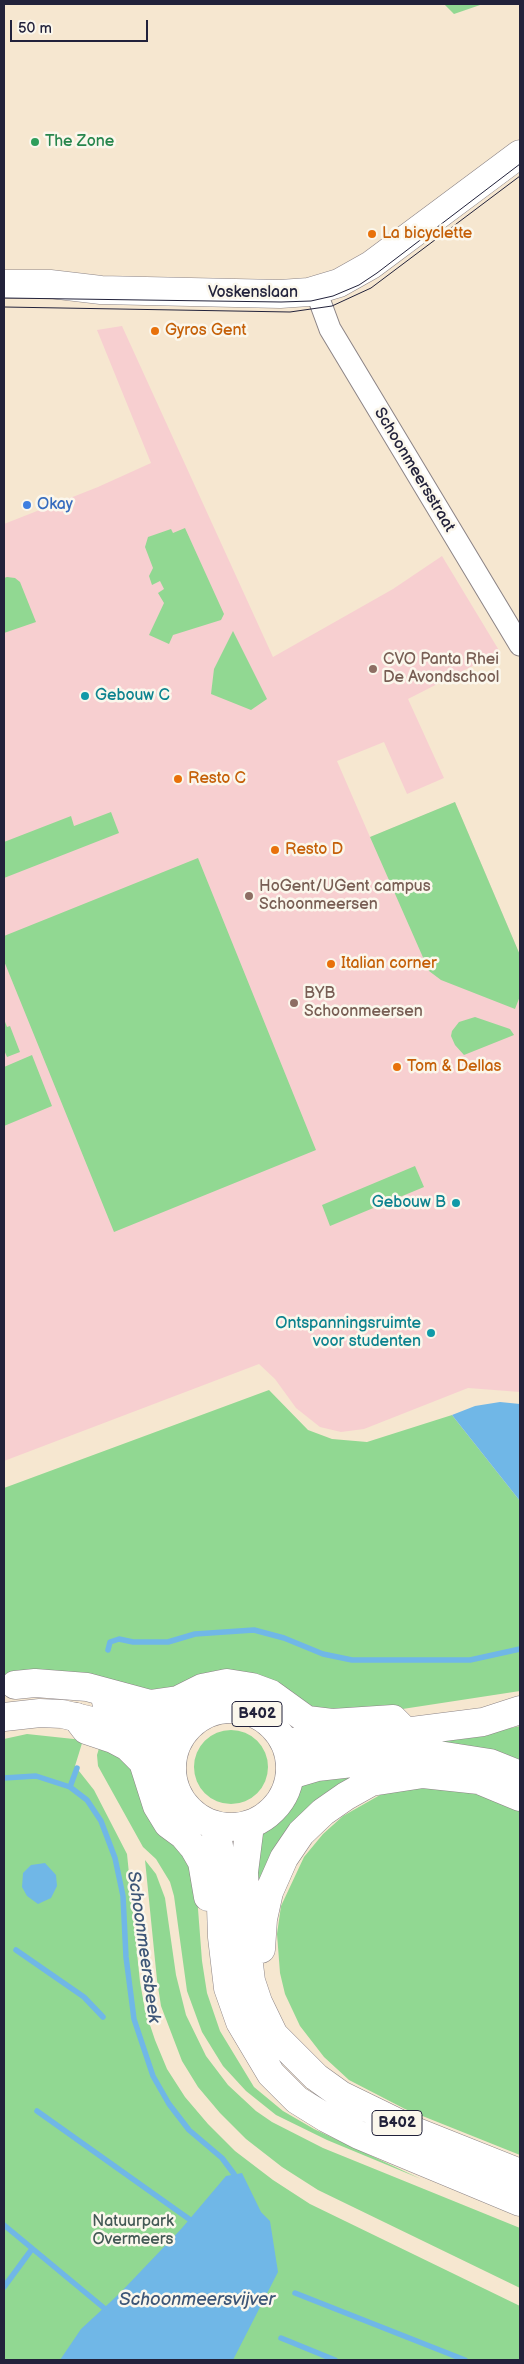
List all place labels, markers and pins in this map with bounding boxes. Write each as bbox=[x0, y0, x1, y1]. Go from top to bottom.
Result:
place label: The Zone bbox=[45, 132, 114, 152]
marker: The Zone bbox=[29, 136, 41, 148]
place label: La bicyclette bbox=[382, 224, 472, 244]
marker: La bicyclette bbox=[366, 228, 378, 240]
place label: Gyros Gent bbox=[165, 321, 246, 341]
marker: Gyros Gent bbox=[149, 325, 161, 337]
place label: Okay bbox=[37, 495, 73, 515]
marker: Okay bbox=[21, 499, 33, 511]
place label: CVO Panta Rhei De Avondschool bbox=[383, 650, 499, 688]
marker: CVO Panta Rhei De Avondschool bbox=[367, 663, 379, 675]
place label: Gebouw C bbox=[95, 686, 170, 706]
marker: Gebouw C bbox=[79, 690, 91, 702]
place label: Resto C bbox=[188, 769, 246, 789]
marker: Resto C bbox=[172, 773, 184, 785]
place label: Resto D bbox=[285, 840, 343, 860]
marker: Resto D bbox=[269, 844, 281, 856]
place label: HoGent/UGent campus Schoonmeersen bbox=[259, 877, 431, 915]
marker: HoGent/UGent campus Schoonmeersen bbox=[243, 890, 255, 902]
place label: Italian corner bbox=[341, 954, 437, 974]
marker: Italian corner bbox=[325, 958, 337, 970]
place label: BYB Schoonmeersen bbox=[304, 984, 423, 1022]
marker: BYB Schoonmeersen bbox=[288, 997, 300, 1009]
place label: Tom & Dellas bbox=[407, 1057, 501, 1077]
marker: Tom & Dellas bbox=[391, 1061, 403, 1073]
place label: Gebouw B bbox=[372, 1193, 446, 1213]
marker: Gebouw B bbox=[450, 1197, 462, 1209]
place label: Ontspanningsruimte voor studenten bbox=[275, 1314, 421, 1352]
marker: Ontspanningsruimte voor studenten bbox=[425, 1327, 437, 1339]

